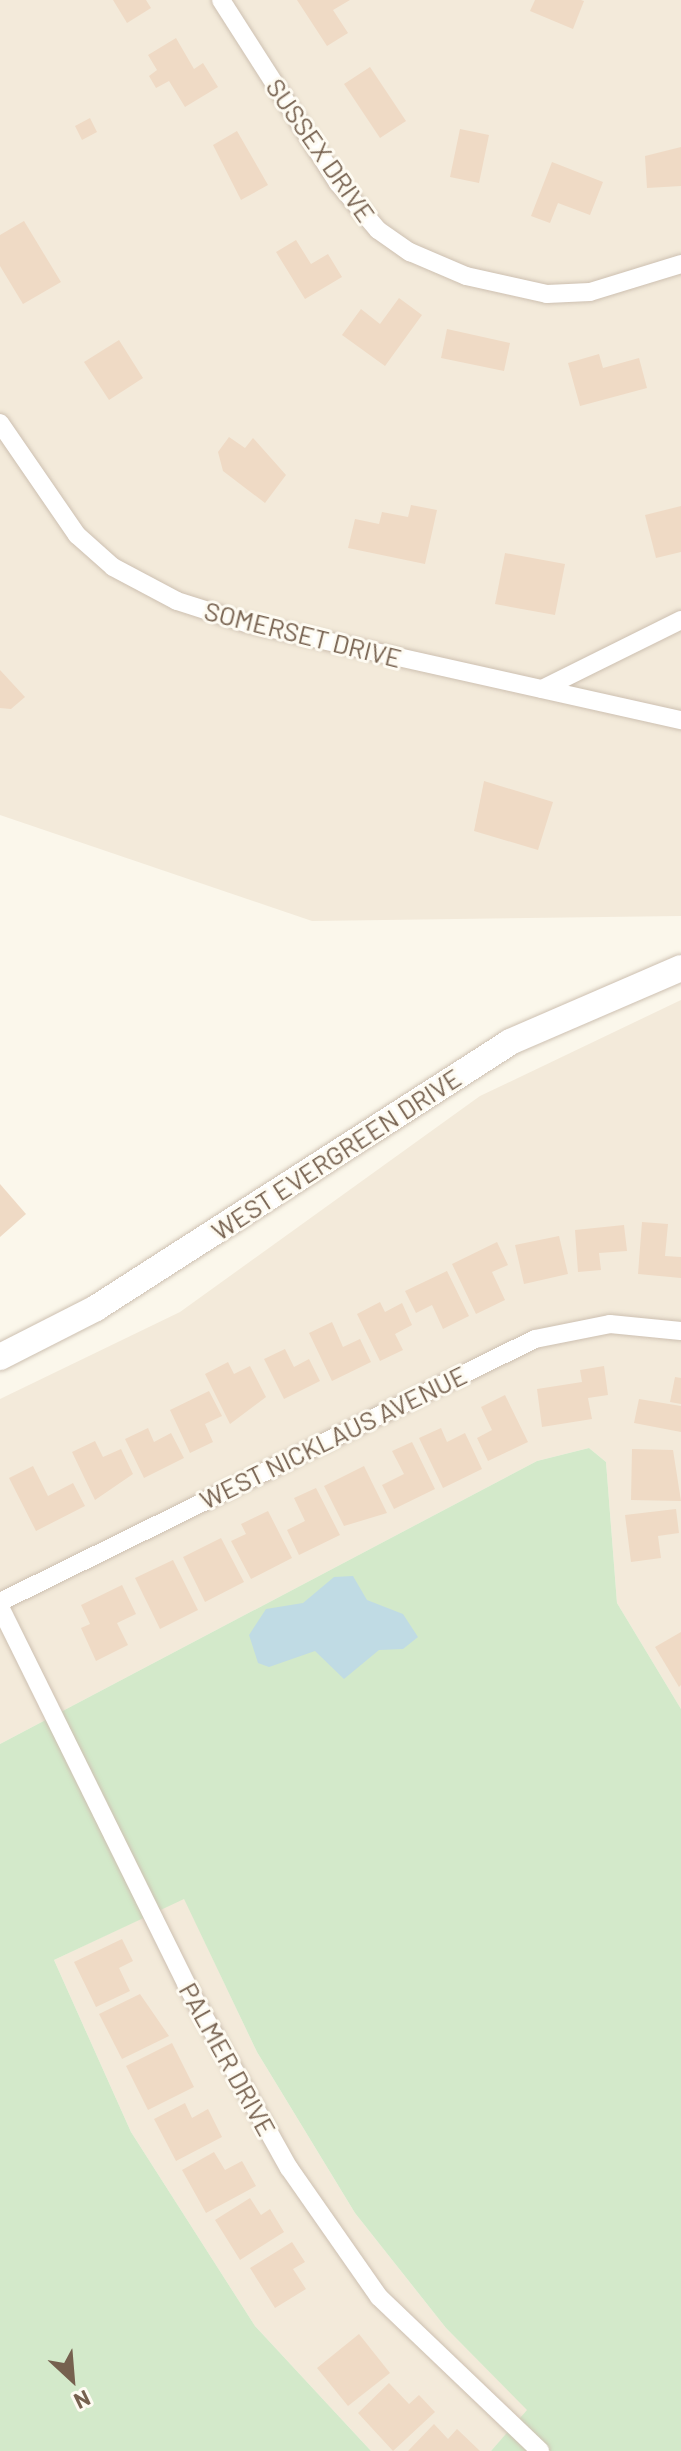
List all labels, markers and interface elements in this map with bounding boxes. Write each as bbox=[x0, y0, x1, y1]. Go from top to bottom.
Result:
street label: SUSSEX DRIVE bbox=[260, 72, 382, 228]
street label: SOMERSET DRIVE bbox=[201, 594, 405, 674]
street label: WEST EVERGREEN DRIVE bbox=[205, 1062, 467, 1246]
street label: WEST NICKLAUS AVENUE bbox=[195, 1359, 471, 1515]
street label: PALMER DRIVE bbox=[173, 1977, 283, 2141]
north arrow bbox=[32, 2339, 112, 2419]
text: N bbox=[70, 2386, 95, 2415]

